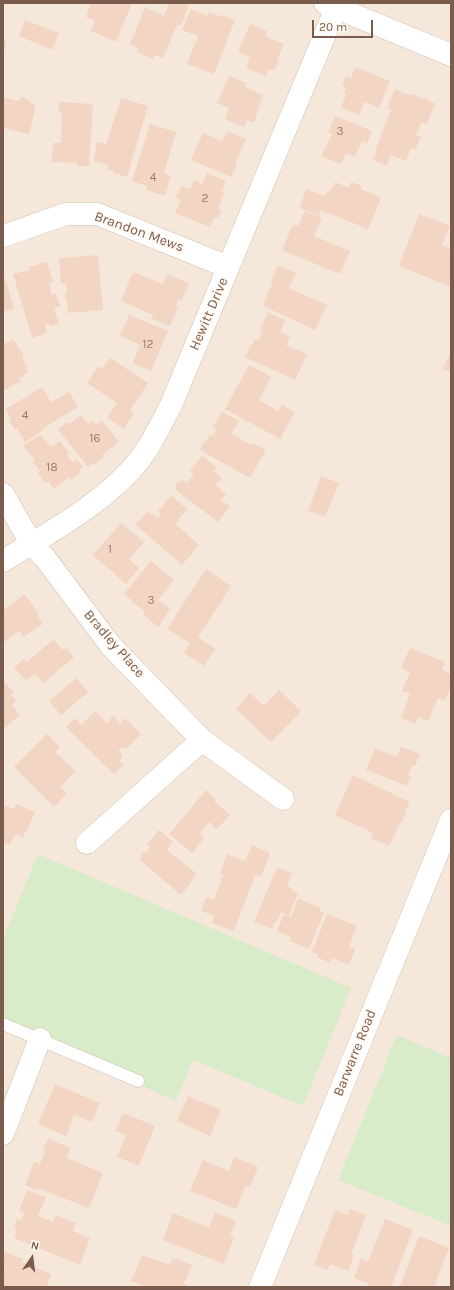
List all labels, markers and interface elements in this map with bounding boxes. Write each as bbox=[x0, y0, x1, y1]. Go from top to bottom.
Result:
scale bar bbox=[314, 12, 375, 38]
text: 20 m bbox=[319, 20, 347, 34]
house number: 3 bbox=[336, 125, 344, 139]
house number: 4 bbox=[150, 171, 156, 185]
house number: 2 bbox=[202, 192, 208, 206]
street label: Brandon Mews bbox=[92, 208, 186, 256]
street label: Hewitt Drive bbox=[186, 275, 232, 353]
house number: 12 bbox=[143, 338, 153, 352]
house number: 4 bbox=[22, 409, 28, 423]
house number: 16 bbox=[90, 432, 100, 446]
house number: 18 bbox=[46, 461, 58, 475]
house number: 1 bbox=[108, 543, 112, 557]
house number: 3 bbox=[147, 594, 155, 608]
street label: Bradley Place bbox=[80, 607, 148, 681]
street label: Barwarre Road bbox=[330, 1007, 380, 1099]
north arrow bbox=[12, 1238, 52, 1278]
text: N bbox=[30, 1239, 40, 1253]

